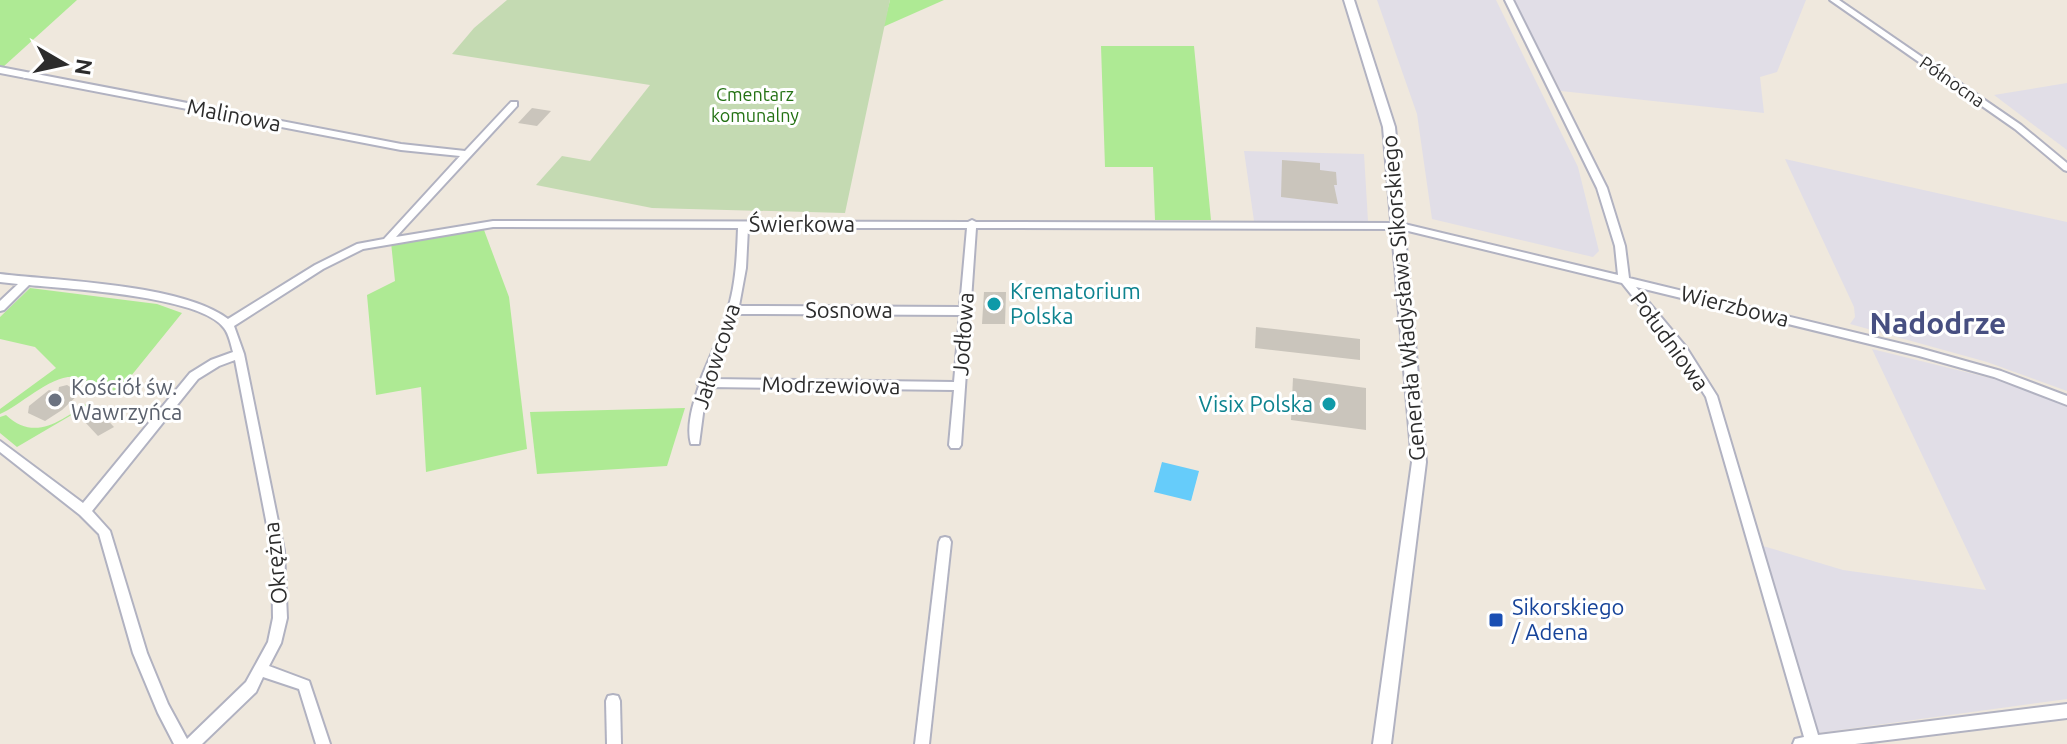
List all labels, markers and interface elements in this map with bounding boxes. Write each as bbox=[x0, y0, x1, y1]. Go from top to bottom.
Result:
north arrow bbox=[24, 24, 104, 104]
street label: Północna bbox=[1916, 52, 1989, 111]
text: N bbox=[71, 57, 98, 77]
park label: Cmentarz komunalny bbox=[711, 84, 799, 125]
street label: Malinowa bbox=[185, 93, 283, 136]
street label: Generała Władysława Sikorskiego bbox=[1376, 134, 1429, 462]
street label: Świerkowa bbox=[749, 210, 855, 236]
place label: Krematorium Polska bbox=[1010, 278, 1141, 328]
street label: Wierzbowa bbox=[1678, 280, 1792, 331]
street label: Południowa bbox=[1626, 286, 1715, 395]
street label: Jodłowa bbox=[947, 291, 978, 377]
marker: Krematorium Polska bbox=[985, 295, 1003, 313]
street label: Sosnowa bbox=[805, 297, 893, 322]
street label: Jałowcowa bbox=[687, 300, 744, 412]
district label: Nadodrze bbox=[1870, 306, 2006, 340]
street label: Modrzewiowa bbox=[761, 371, 901, 398]
place label: Kościół św. Wawrzyńca bbox=[71, 374, 182, 424]
marker: Kościół św. Wawrzyńca bbox=[46, 391, 64, 409]
place label: Visix Polska bbox=[1198, 391, 1313, 416]
marker: Visix Polska bbox=[1320, 395, 1338, 413]
street label: Okrężna bbox=[258, 521, 291, 605]
place label: Sikorskiego / Adena bbox=[1511, 594, 1624, 644]
marker: Sikorskiego / Adena bbox=[1487, 611, 1505, 629]

